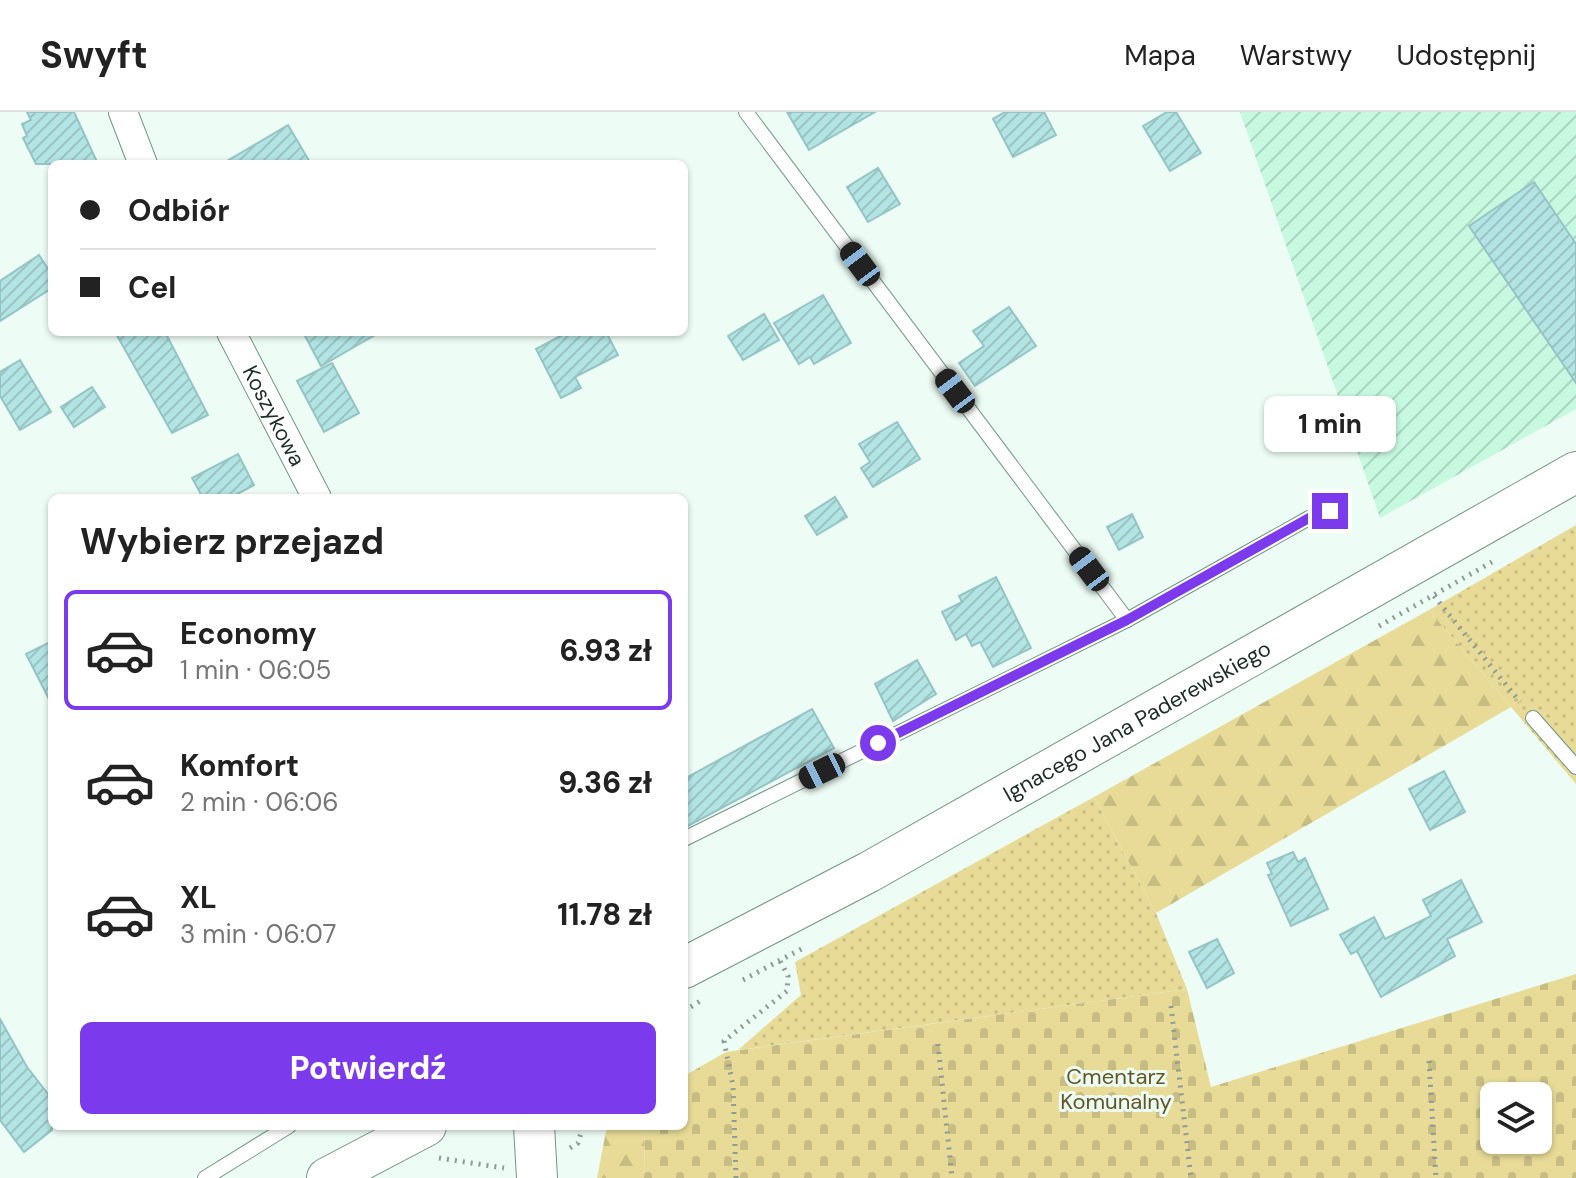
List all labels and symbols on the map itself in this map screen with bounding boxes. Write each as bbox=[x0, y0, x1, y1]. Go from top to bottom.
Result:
car bbox=[836, 238, 884, 290]
street label: Koszykowa bbox=[236, 360, 312, 471]
car bbox=[931, 365, 979, 417]
callout: 1 min bbox=[1264, 395, 1396, 451]
route end bbox=[1312, 493, 1348, 529]
car bbox=[1065, 543, 1113, 595]
street label: Ignacego Jana Paderewskiego bbox=[998, 634, 1276, 808]
route start bbox=[860, 725, 896, 761]
car bbox=[795, 750, 849, 792]
park label: Cmentarz Komunalny bbox=[1060, 1062, 1172, 1116]

